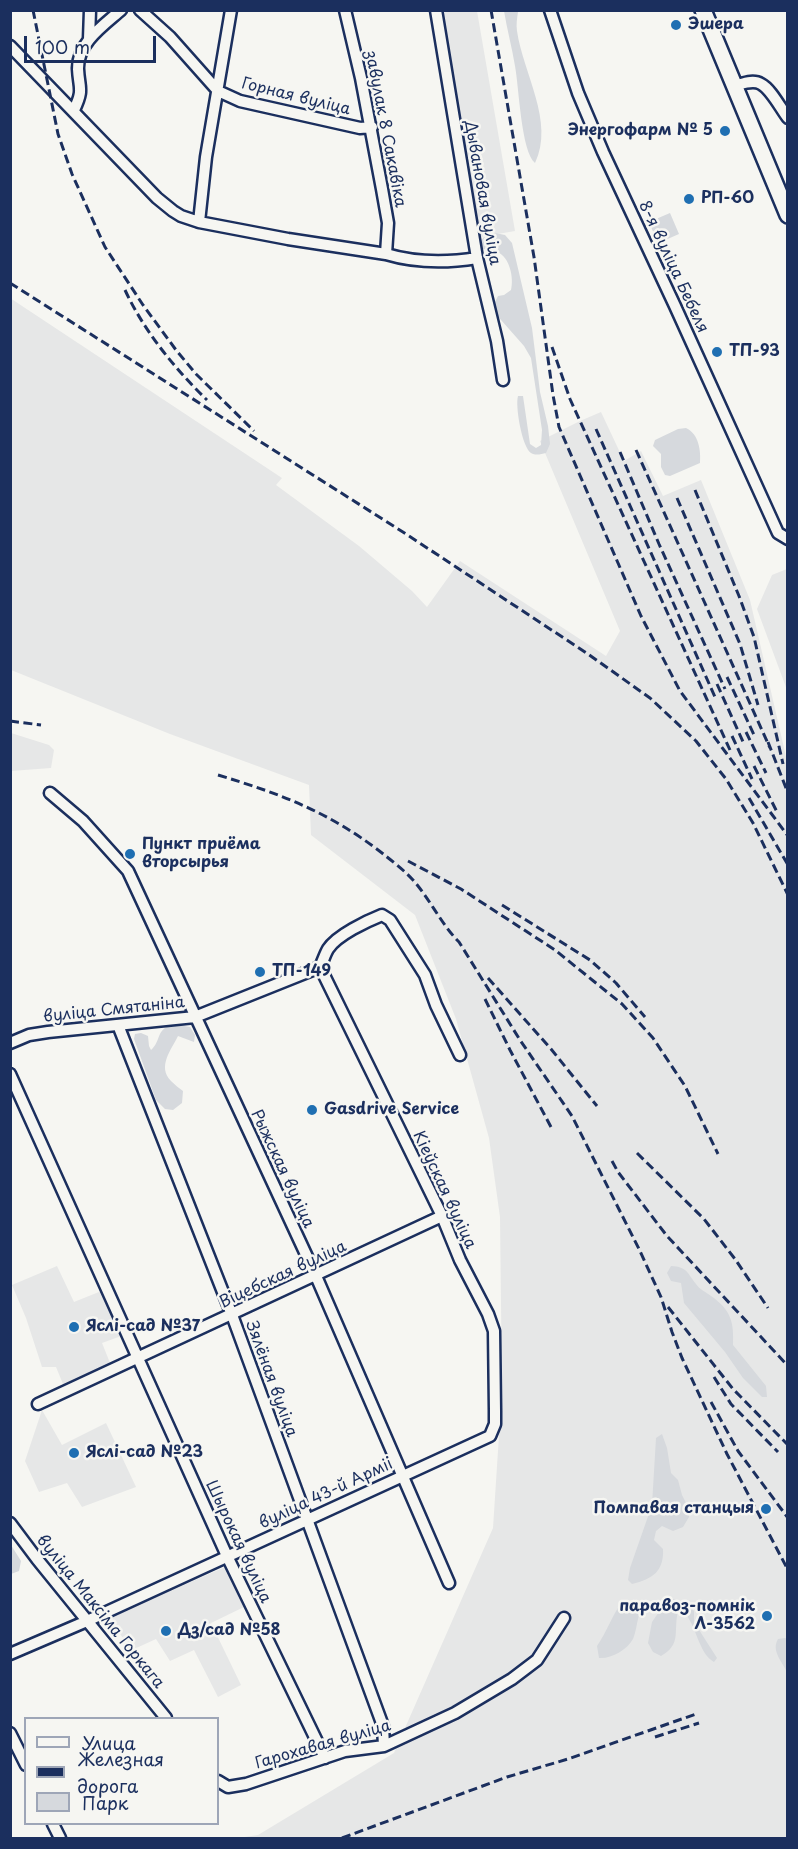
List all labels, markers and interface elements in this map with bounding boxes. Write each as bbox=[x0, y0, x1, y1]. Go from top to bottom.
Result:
place label: Эшера bbox=[688, 15, 744, 35]
marker: Эшера bbox=[669, 18, 683, 32]
scale bar bbox=[27, 24, 159, 62]
text: 100 m bbox=[35, 33, 90, 60]
street label: завулак 8 Сакавіка bbox=[360, 49, 410, 209]
street label: Горная вуліца bbox=[240, 74, 352, 120]
street label: Дывановая вуліца bbox=[460, 119, 504, 267]
place label: Энергофарм № 5 bbox=[568, 121, 713, 141]
marker: Энергофарм № 5 bbox=[718, 124, 732, 138]
place label: РП-60 bbox=[701, 189, 754, 209]
marker: РП-60 bbox=[682, 192, 696, 206]
street label: 8-я вуліца Бебеля bbox=[634, 198, 712, 336]
place label: ТП-93 bbox=[729, 342, 780, 362]
marker: ТП-93 bbox=[710, 345, 724, 359]
place label: Пункт приёма вторсырья bbox=[142, 835, 261, 873]
marker: Пункт приёма вторсырья bbox=[123, 847, 137, 861]
place label: ТП-149 bbox=[272, 962, 331, 982]
marker: ТП-149 bbox=[253, 965, 267, 979]
street label: вуліца Смятаніна bbox=[42, 993, 186, 1027]
place label: Gasdrive Service bbox=[324, 1100, 459, 1120]
marker: Gasdrive Service bbox=[305, 1103, 319, 1117]
street label: Рыжская вуліца bbox=[246, 1107, 318, 1231]
street label: Кіеўская вуліца bbox=[408, 1128, 480, 1252]
street label: Віцебская вуліца bbox=[217, 1237, 349, 1313]
place label: Яслі-сад №37 bbox=[86, 1317, 200, 1337]
street label: Зялёная вуліца bbox=[241, 1318, 301, 1440]
marker: Яслі-сад №37 bbox=[67, 1320, 81, 1334]
place label: Яслі-сад №23 bbox=[86, 1443, 203, 1463]
marker: Яслі-сад №23 bbox=[67, 1446, 81, 1460]
street label: вуліца 43-й Арміі bbox=[256, 1455, 396, 1533]
street label: Шырокая вуліца bbox=[201, 1478, 275, 1606]
place label: Помпавая станцыя bbox=[594, 1499, 754, 1519]
marker: Помпавая станцыя bbox=[759, 1502, 773, 1516]
street label: вуліца Максіма Горкага bbox=[32, 1531, 168, 1693]
place label: паравоз-помнік Л-3562 bbox=[619, 1597, 755, 1635]
marker: паравоз-помнік Л-3562 bbox=[760, 1609, 774, 1623]
place label: Дз/сад №58 bbox=[178, 1621, 281, 1641]
marker: Дз/сад №58 bbox=[159, 1624, 173, 1638]
street label: Гарохавая вуліца bbox=[253, 1716, 393, 1774]
legend bbox=[24, 1717, 219, 1825]
text: Улица bbox=[82, 1729, 136, 1756]
text: Железная дорога bbox=[77, 1745, 164, 1799]
text: Парк bbox=[82, 1789, 128, 1816]

